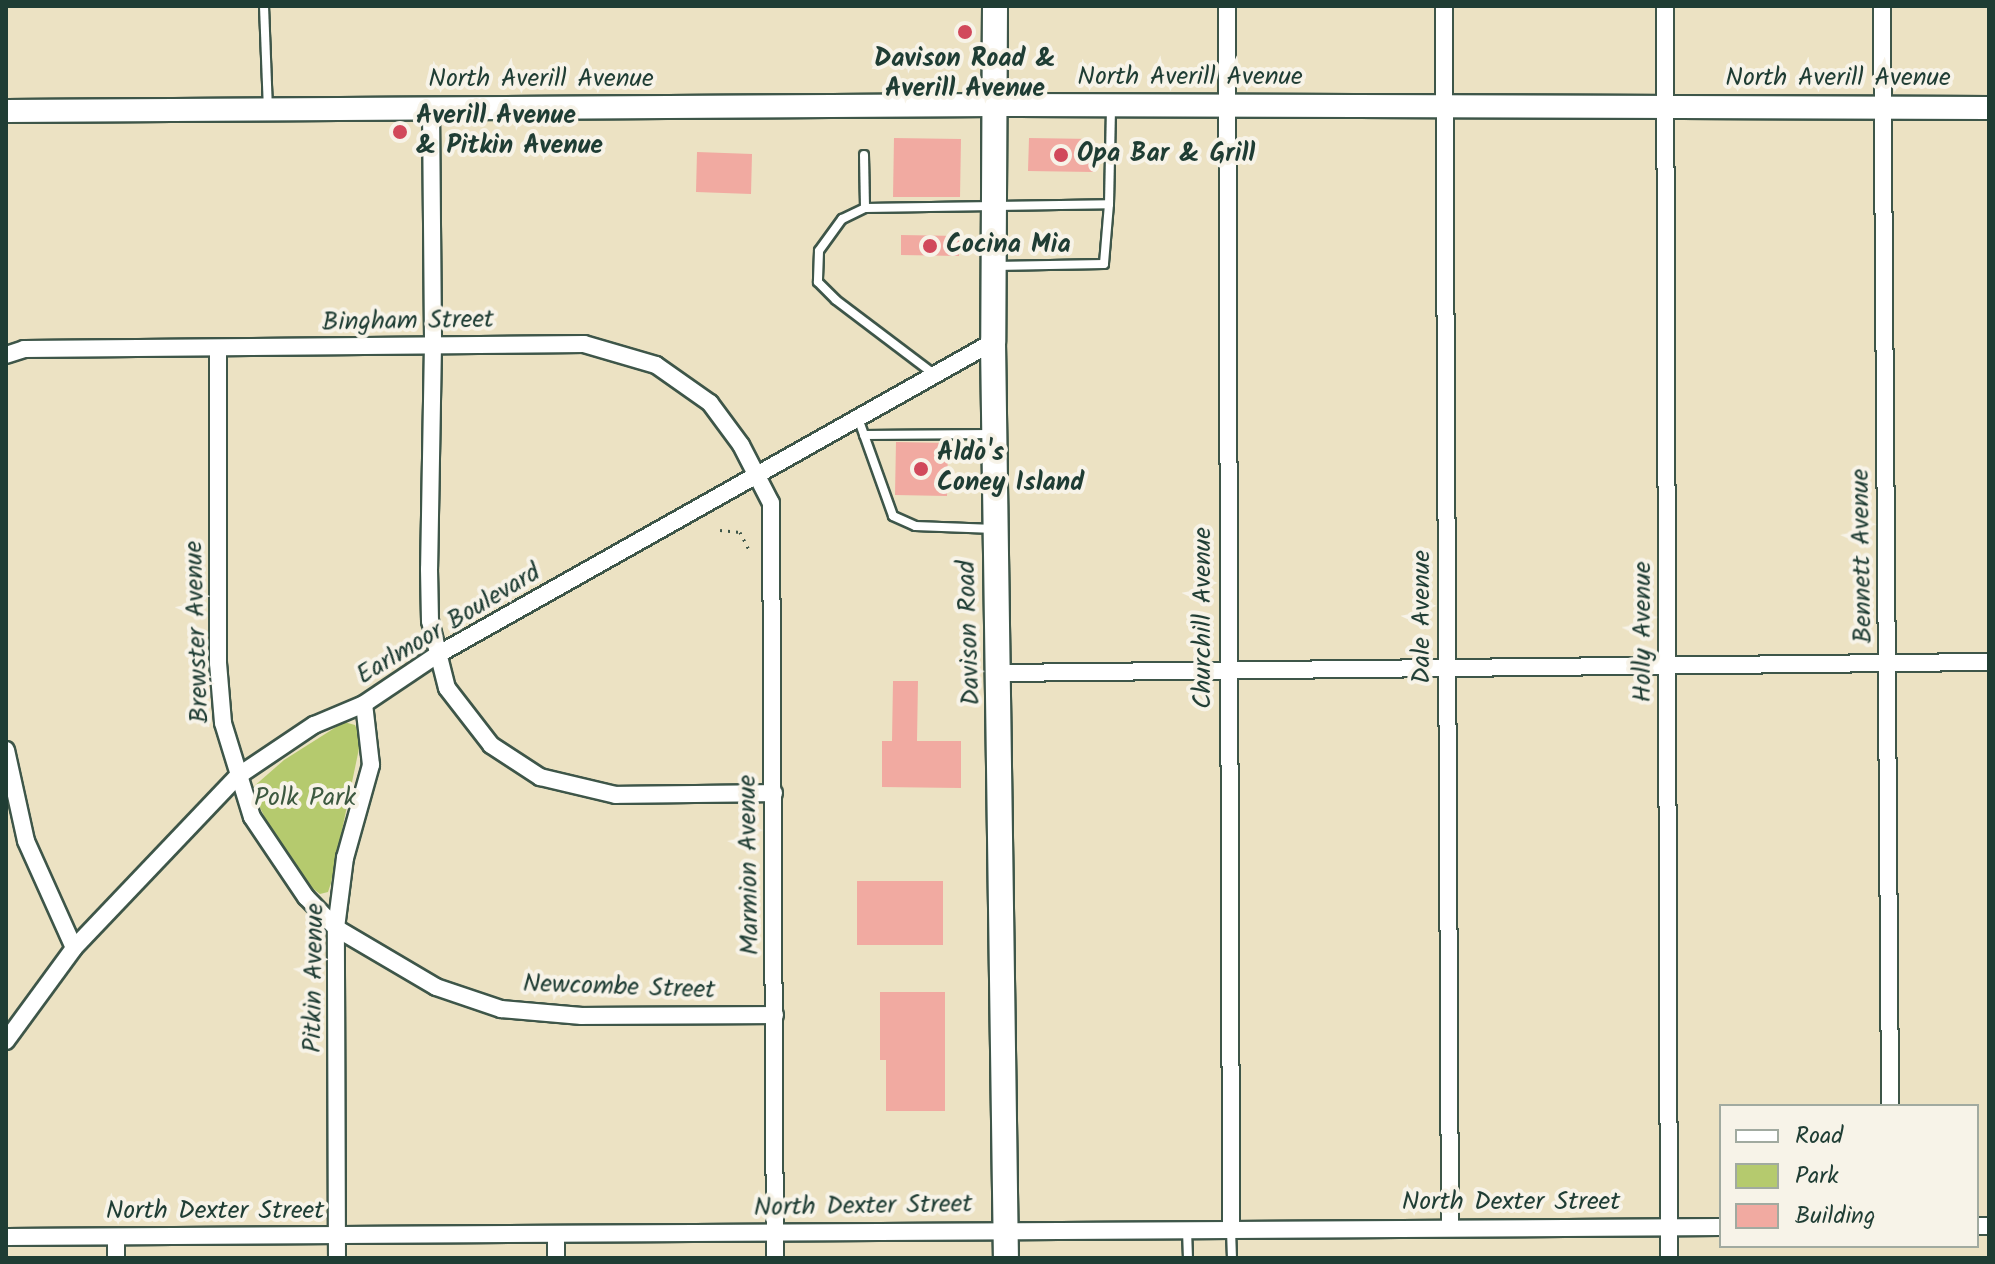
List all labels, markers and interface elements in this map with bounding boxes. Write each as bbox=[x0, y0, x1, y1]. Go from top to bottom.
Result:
marker: Davison Road & Averill Avenue bbox=[956, 23, 974, 41]
place label: Davison Road & Averill Avenue bbox=[874, 44, 1056, 106]
street label: North Averill Avenue bbox=[1077, 62, 1303, 94]
street label: North Averill Avenue bbox=[1725, 63, 1951, 95]
street label: North Averill Avenue bbox=[428, 64, 654, 96]
place label: Averill Avenue & Pitkin Avenue bbox=[416, 101, 603, 162]
marker: Averill Avenue & Pitkin Avenue bbox=[391, 123, 409, 141]
place label: Opa Bar & Grill bbox=[1077, 139, 1255, 171]
marker: Opa Bar & Grill bbox=[1052, 146, 1070, 164]
place label: Cocina Mia bbox=[946, 230, 1071, 262]
marker: Cocina Mia bbox=[921, 237, 939, 255]
street label: Bingham Street bbox=[322, 305, 494, 339]
place label: Aldo's Coney Island bbox=[937, 438, 1084, 500]
marker: Aldo's Coney Island bbox=[912, 460, 930, 478]
street label: Bennett Avenue bbox=[1846, 468, 1880, 644]
street label: Churchill Avenue bbox=[1188, 527, 1220, 709]
street label: Brewster Avenue bbox=[179, 540, 217, 724]
street label: Dale Avenue bbox=[1407, 550, 1439, 684]
street label: Earlmoor Boulevard bbox=[351, 558, 547, 692]
street label: Davison Road bbox=[952, 560, 988, 706]
street label: Holly Avenue bbox=[1628, 561, 1660, 703]
street label: Marmion Avenue bbox=[733, 774, 767, 956]
park label: Polk Park bbox=[254, 783, 356, 815]
street label: Pitkin Avenue bbox=[298, 903, 332, 1053]
street label: Newcombe Street bbox=[522, 969, 716, 1007]
legend bbox=[1719, 1104, 1979, 1248]
text: Road bbox=[1795, 1117, 1843, 1156]
text: Park bbox=[1795, 1157, 1839, 1196]
street label: North Dexter Street bbox=[1402, 1187, 1620, 1219]
street label: North Dexter Street bbox=[753, 1189, 973, 1225]
street label: North Dexter Street bbox=[106, 1196, 324, 1228]
text: Building bbox=[1795, 1197, 1875, 1236]

